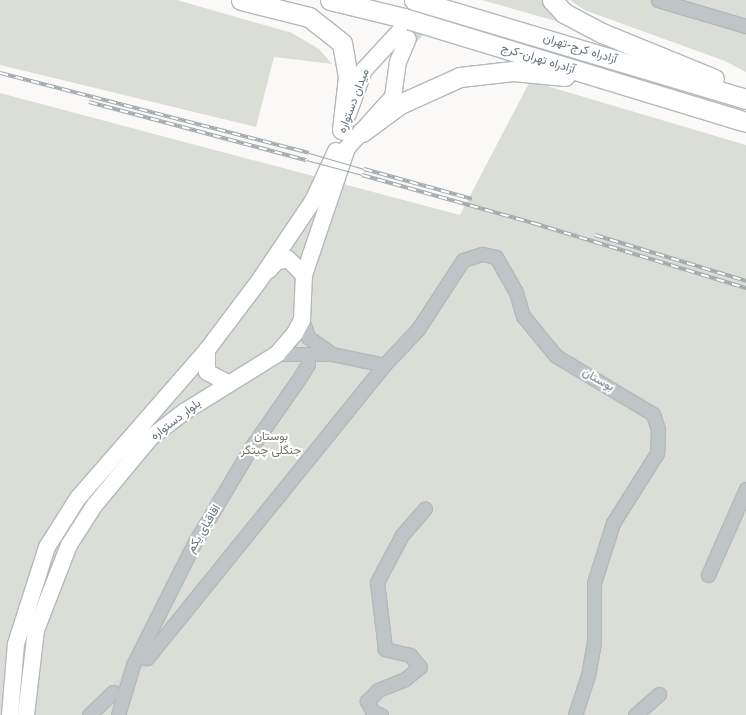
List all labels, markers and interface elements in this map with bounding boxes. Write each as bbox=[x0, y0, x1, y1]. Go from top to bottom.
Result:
street label: آزادراه کرج-تهران bbox=[541, 31, 619, 67]
street label: آزادراه تهران-کرج bbox=[499, 41, 577, 77]
street label: میدان دستواره bbox=[335, 67, 373, 135]
street label: بوستان bbox=[580, 365, 616, 395]
street label: بلوار دستواره bbox=[148, 396, 204, 444]
park label: بوستان جنگلی چیتگر bbox=[241, 430, 301, 458]
street label: اقاقیای یکم bbox=[184, 502, 224, 556]

